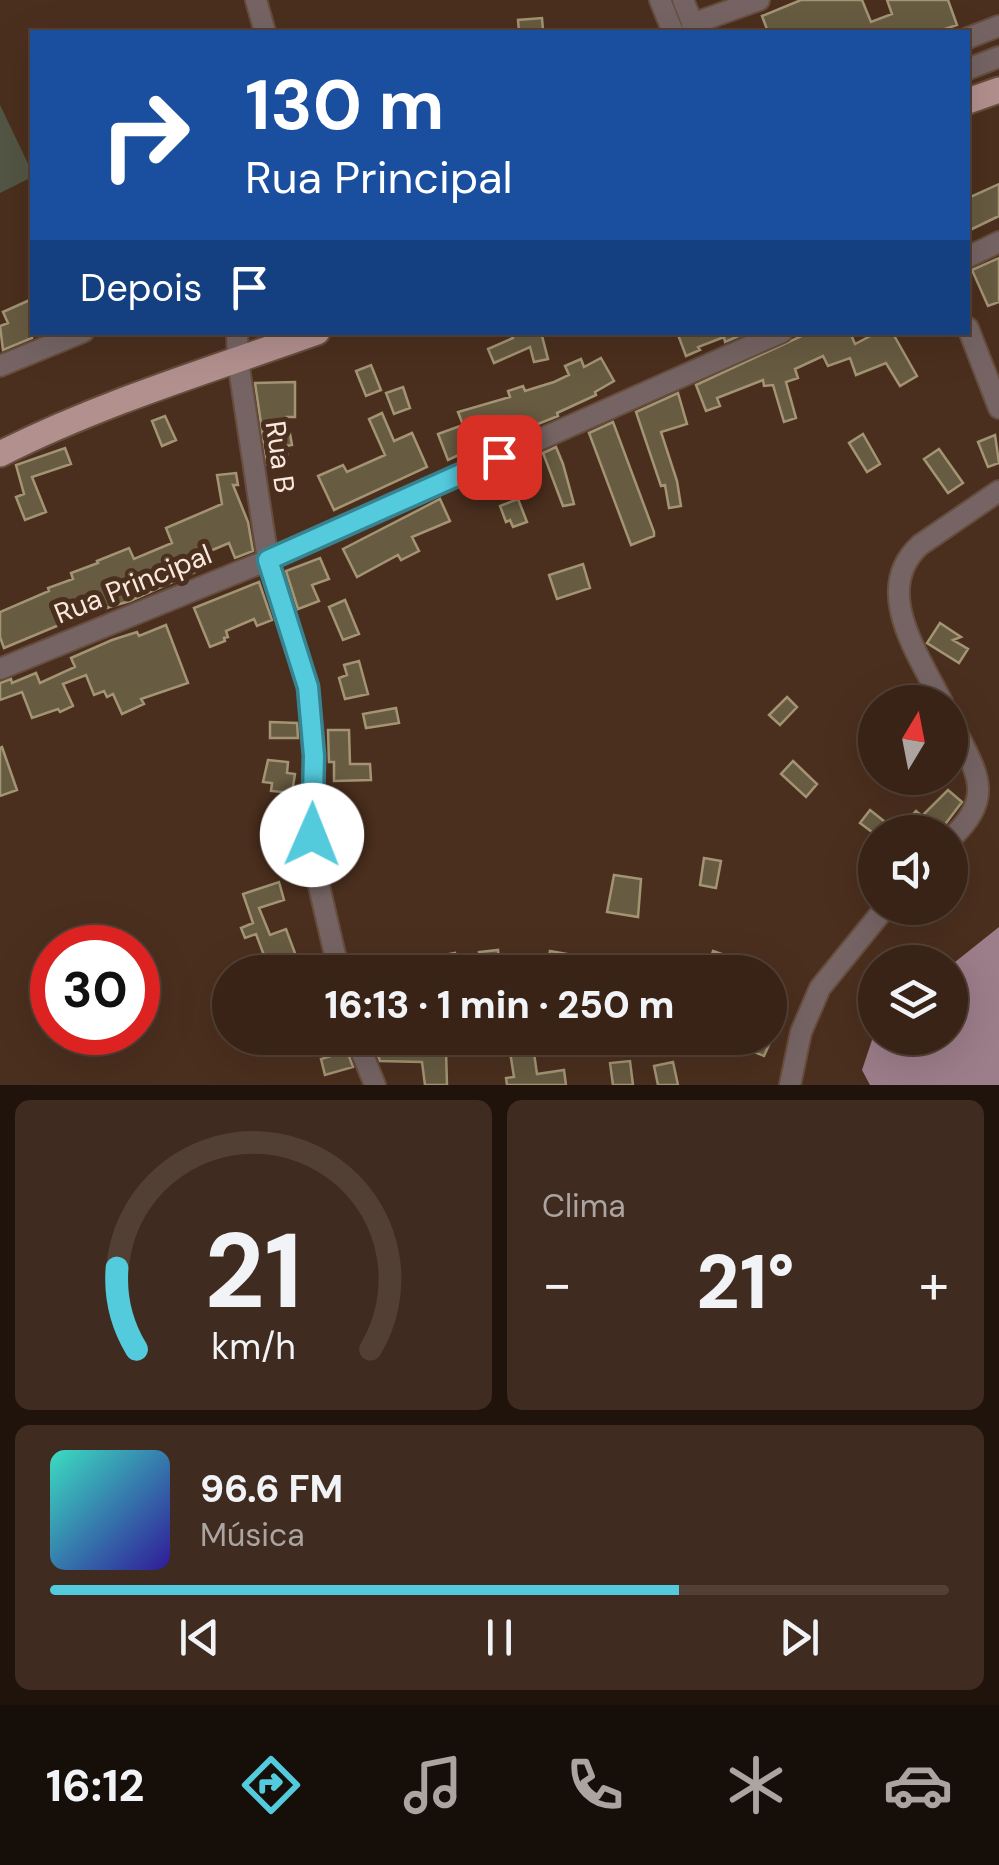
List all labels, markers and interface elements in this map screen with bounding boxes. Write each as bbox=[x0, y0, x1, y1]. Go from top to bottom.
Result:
text: 130 m bbox=[245, 60, 444, 151]
icon: right bbox=[80, 70, 210, 200]
text: Rua Principal bbox=[245, 148, 513, 207]
icon: arrive bbox=[222, 260, 277, 315]
text: Depois bbox=[80, 263, 202, 313]
pin bbox=[457, 415, 542, 500]
street label: Rua B bbox=[257, 419, 303, 495]
icon: arrive bbox=[472, 430, 527, 485]
street label: Rua Principal bbox=[49, 536, 217, 632]
north arrow bbox=[858, 685, 968, 795]
map controls bbox=[858, 685, 968, 1055]
position arrow bbox=[260, 783, 364, 887]
button: sound bbox=[858, 815, 968, 925]
speed limit sign: 30 bbox=[30, 925, 160, 1055]
button: layers bbox=[858, 945, 968, 1055]
text: 16:13 · 1 min · 250 m bbox=[324, 980, 675, 1030]
text: Clima bbox=[542, 1185, 626, 1227]
text: 21 bbox=[205, 1204, 302, 1339]
text: 21° bbox=[696, 1234, 795, 1331]
text: − bbox=[542, 1248, 572, 1320]
text: + bbox=[919, 1248, 949, 1320]
text: km/h bbox=[211, 1324, 296, 1370]
text: 96.6 FM bbox=[200, 1464, 343, 1514]
text: Música bbox=[200, 1514, 305, 1556]
icon: previous bbox=[172, 1610, 227, 1665]
icon: pause bbox=[472, 1610, 527, 1665]
icon: next bbox=[772, 1610, 827, 1665]
icon: directions bbox=[236, 1750, 306, 1820]
icon: music bbox=[398, 1750, 468, 1820]
icon: phone bbox=[560, 1750, 630, 1820]
icon: climate bbox=[721, 1750, 791, 1820]
icon: car bbox=[883, 1750, 953, 1820]
text: 16:12 bbox=[46, 1756, 145, 1815]

